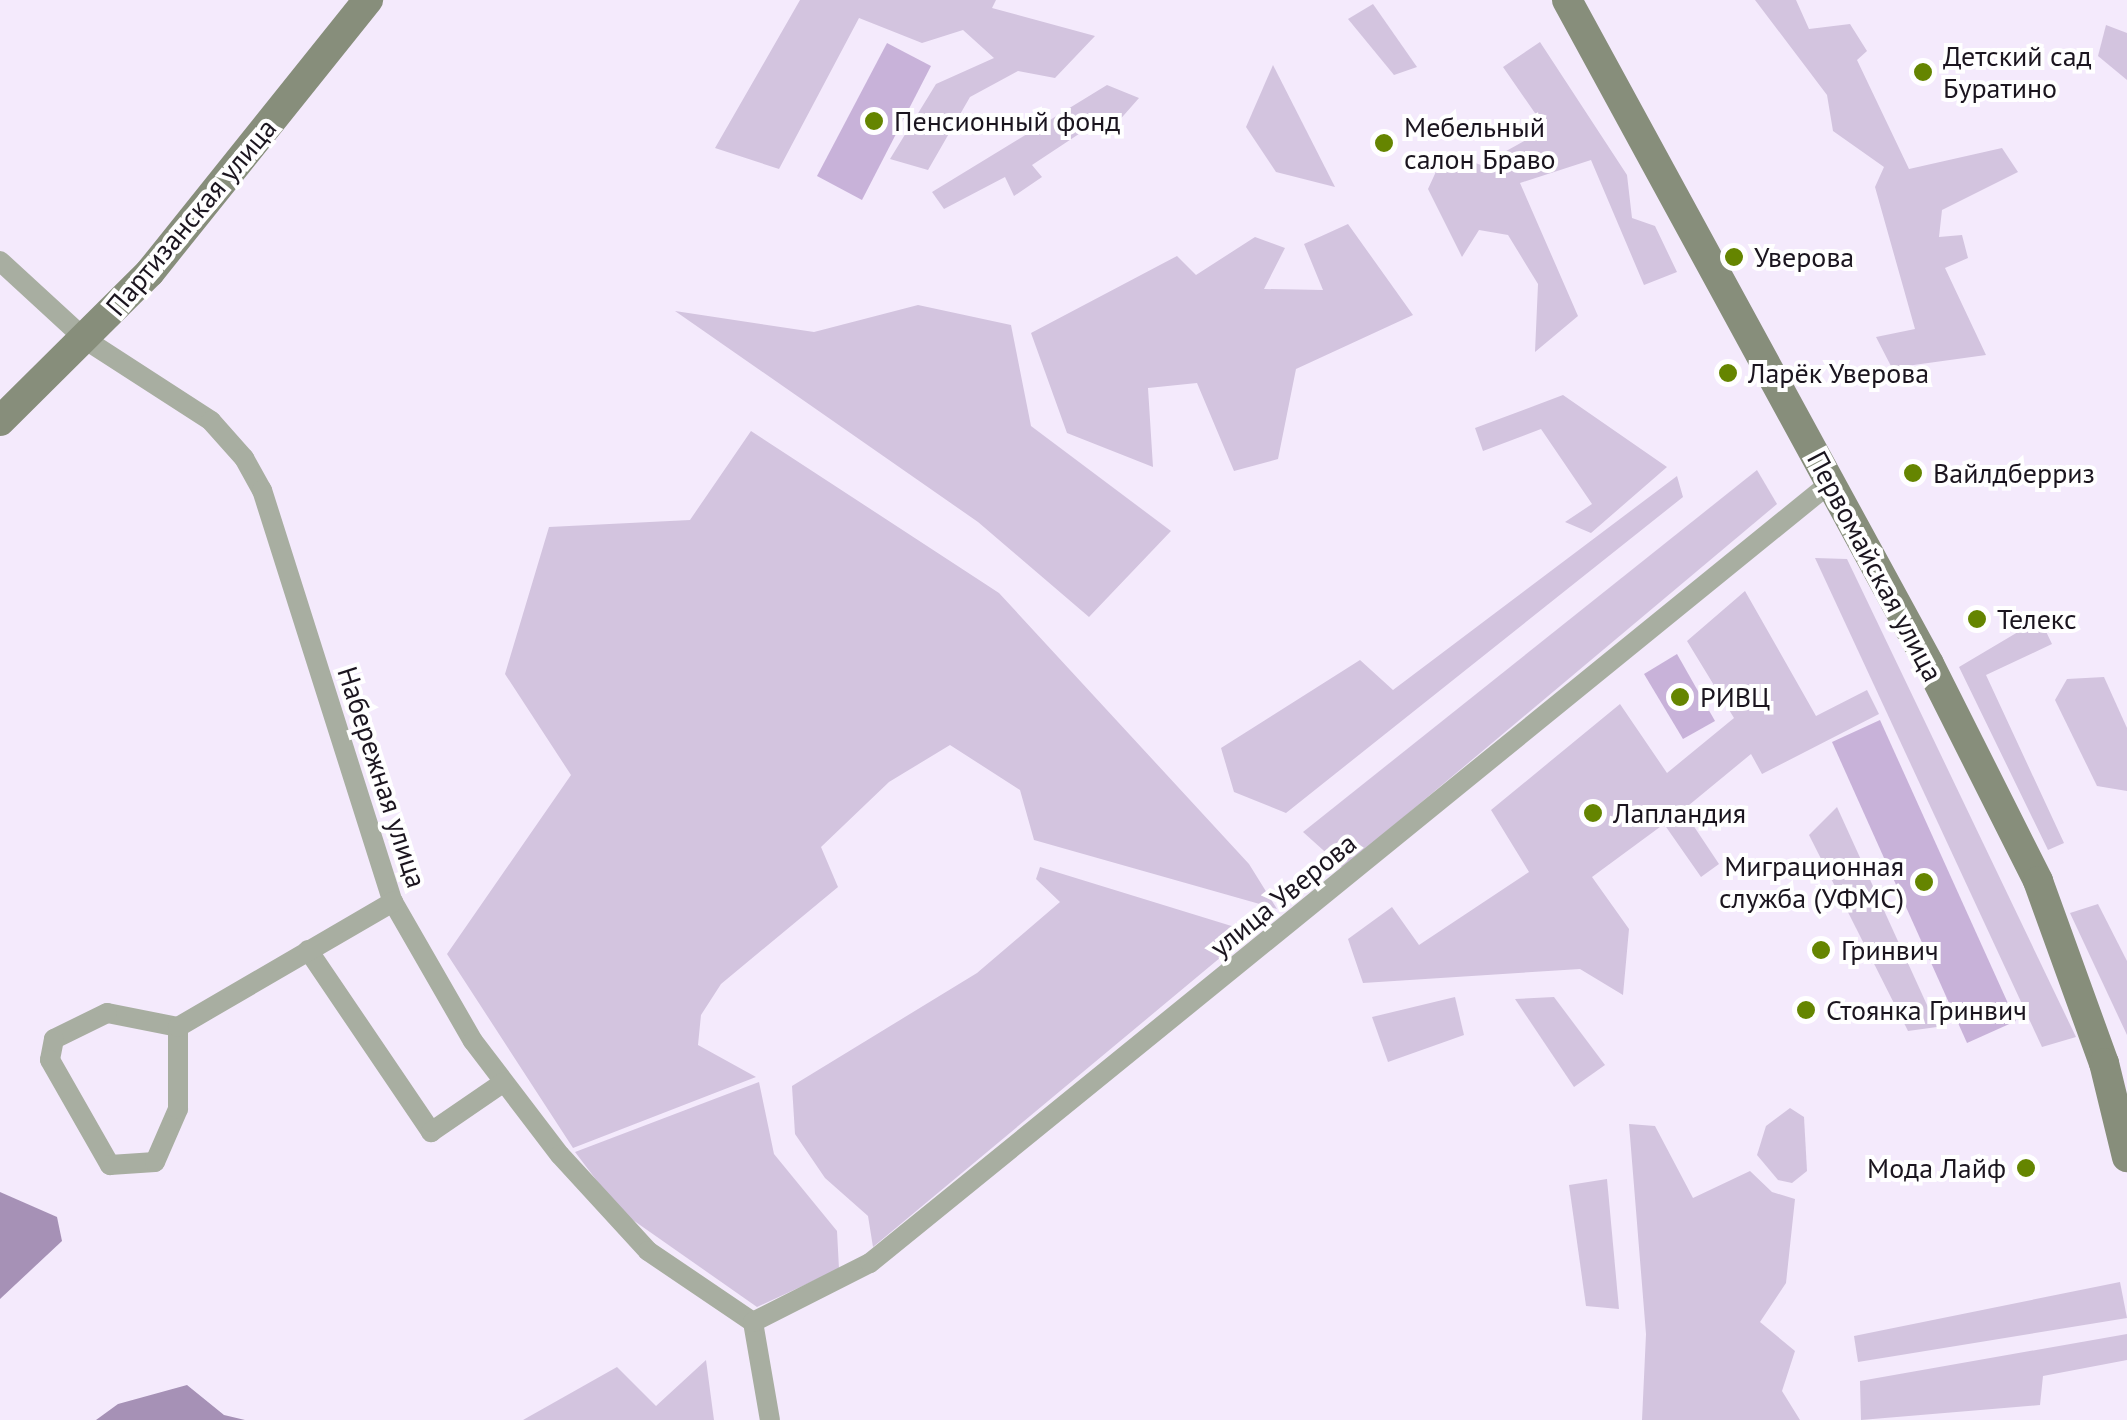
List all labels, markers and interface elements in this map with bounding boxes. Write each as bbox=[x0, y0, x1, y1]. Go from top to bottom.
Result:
place label: Детский сад Буратино bbox=[1943, 39, 2092, 105]
marker: Детский сад Буратино bbox=[1912, 61, 1934, 83]
place label: Пенсионный фонд bbox=[894, 104, 1121, 138]
marker: Пенсионный фонд bbox=[863, 110, 885, 132]
place label: Мебельный салон Браво bbox=[1404, 110, 1556, 176]
street label: Партизанская улица bbox=[99, 112, 283, 322]
marker: Мебельный салон Браво bbox=[1373, 132, 1395, 154]
place label: Уверова bbox=[1754, 240, 1854, 274]
marker: Уверова bbox=[1723, 246, 1745, 268]
place label: Ларёк Уверова bbox=[1748, 356, 1930, 390]
marker: Ларёк Уверова bbox=[1717, 362, 1739, 384]
street label: Первомайская улица bbox=[1800, 445, 1950, 687]
place label: Вайлдберриз bbox=[1933, 456, 2095, 490]
marker: Вайлдберриз bbox=[1902, 462, 1924, 484]
place label: Телекс bbox=[1997, 602, 2077, 636]
marker: Телекс bbox=[1966, 608, 1988, 630]
street label: Набережная улица bbox=[330, 662, 434, 892]
place label: РИВЦ bbox=[1700, 680, 1770, 714]
marker: РИВЦ bbox=[1669, 686, 1691, 708]
place label: Лапландия bbox=[1613, 796, 1746, 830]
marker: Лапландия bbox=[1582, 802, 1604, 824]
street label: улица Уверова bbox=[1203, 826, 1363, 964]
place label: Миграционная служба (УФМС) bbox=[1719, 849, 1904, 915]
marker: Миграционная служба (УФМС) bbox=[1913, 871, 1935, 893]
place label: Гринвич bbox=[1841, 933, 1939, 967]
marker: Гринвич bbox=[1810, 939, 1832, 961]
place label: Стоянка Гринвич bbox=[1826, 993, 2027, 1027]
marker: Стоянка Гринвич bbox=[1795, 999, 1817, 1021]
place label: Мода Лайф bbox=[1867, 1151, 2006, 1185]
marker: Мода Лайф bbox=[2015, 1157, 2037, 1179]

